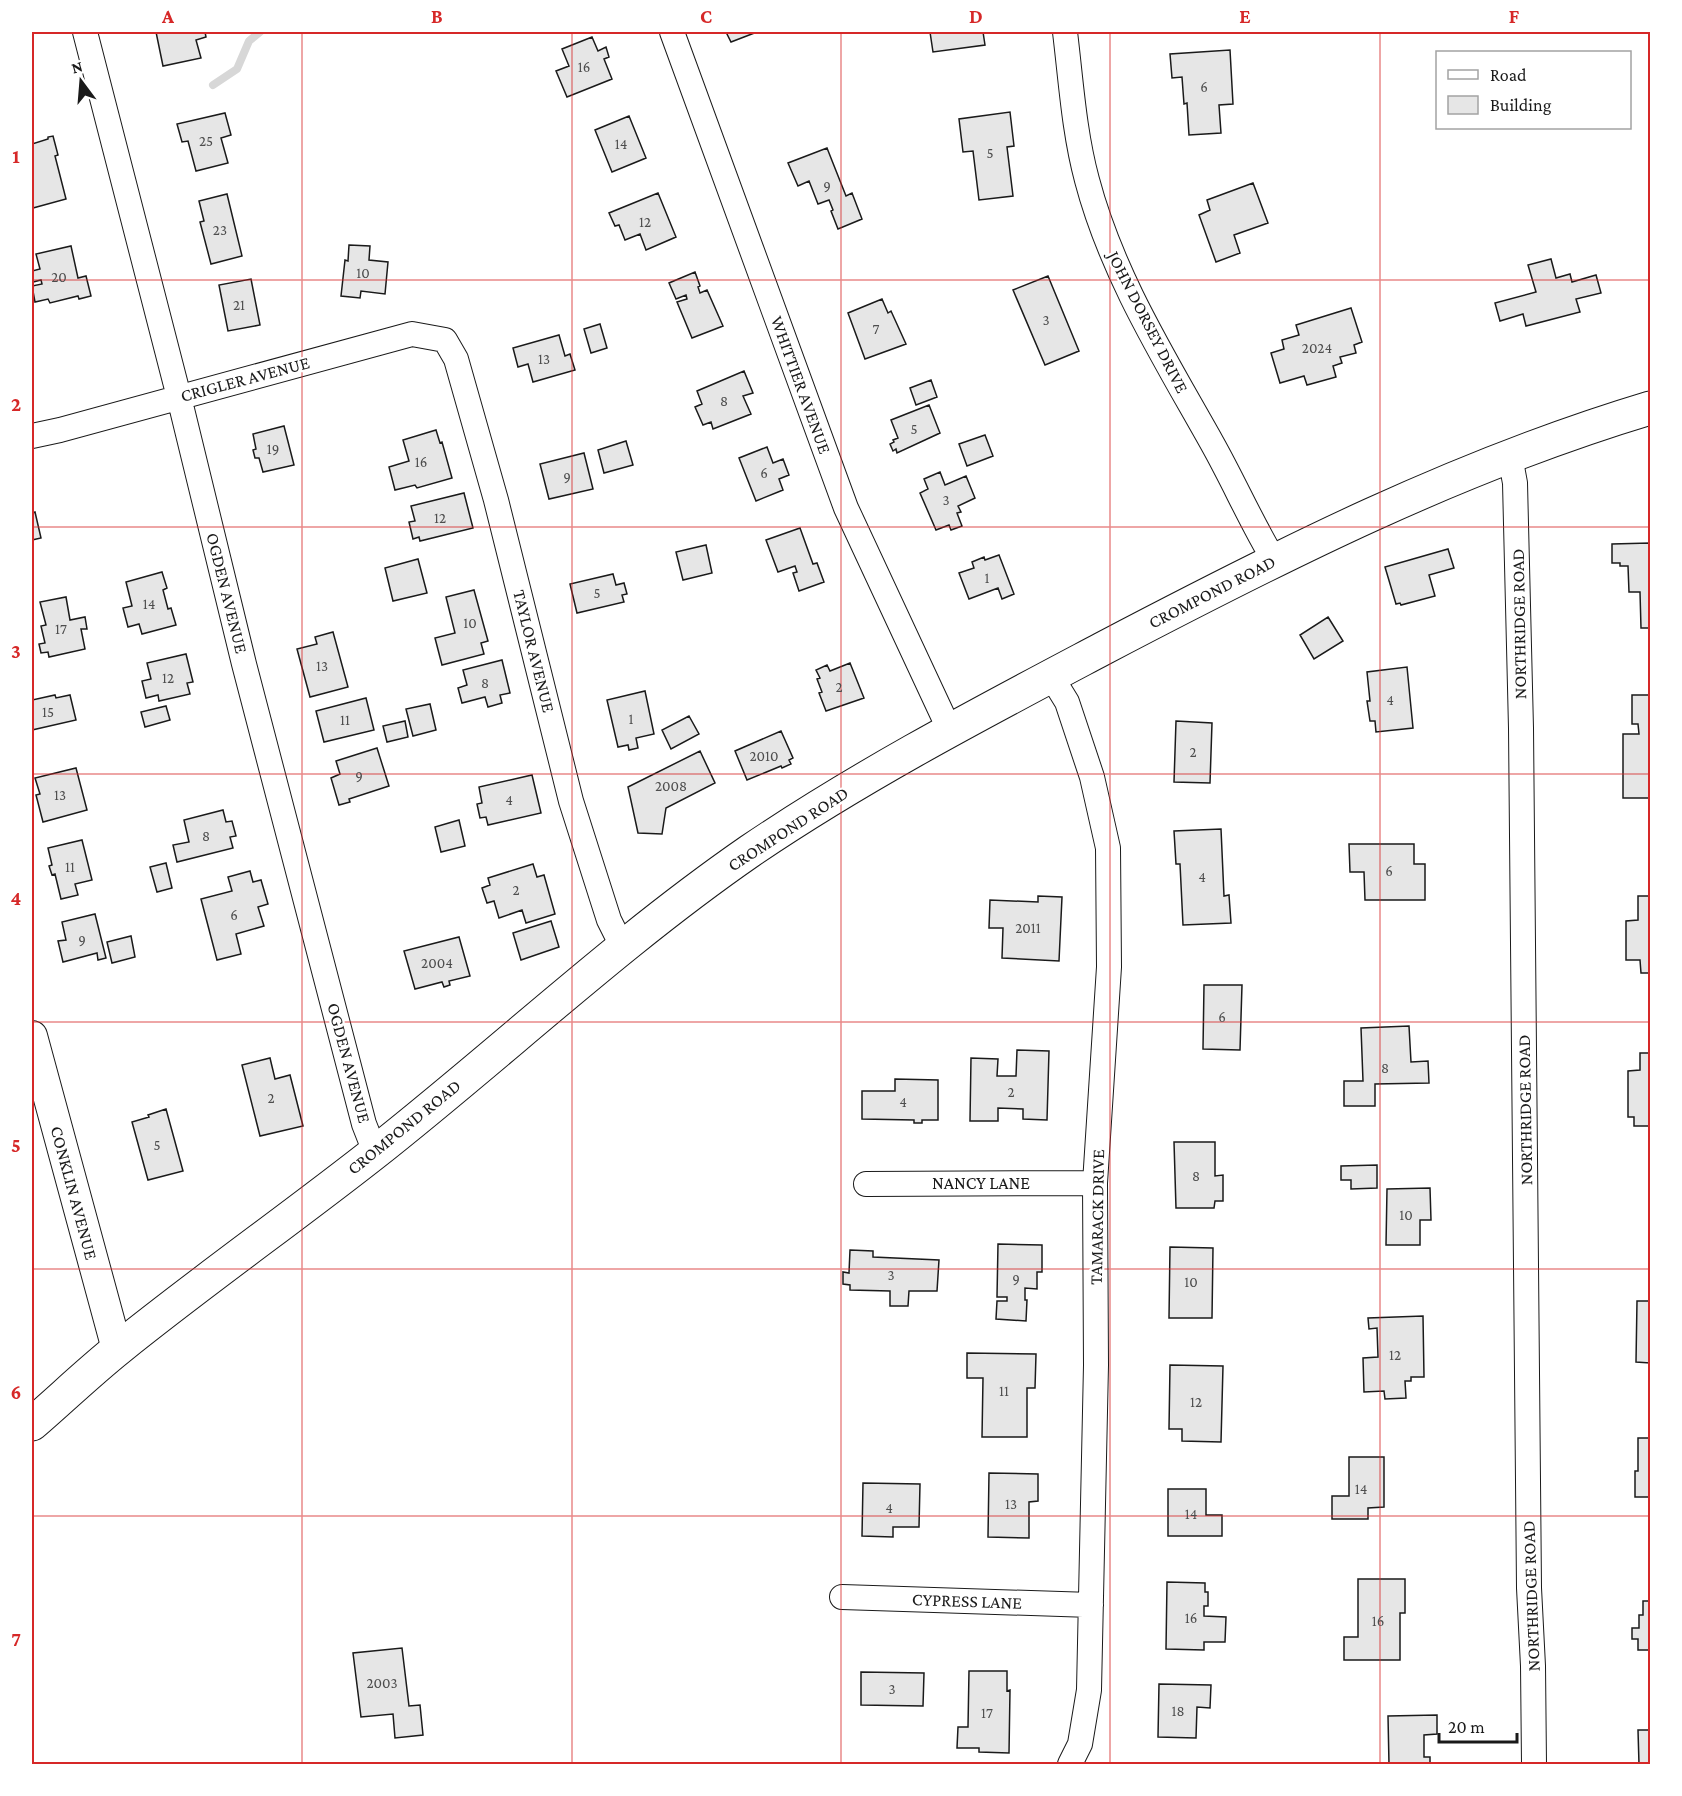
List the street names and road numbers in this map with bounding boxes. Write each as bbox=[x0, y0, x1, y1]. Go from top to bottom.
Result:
street label: JOHN DORSEY DRIVE bbox=[1103, 246, 1193, 397]
street label: WHITTIER AVENUE bbox=[767, 313, 835, 457]
street label: CRIGLER AVENUE bbox=[178, 352, 312, 406]
street label: OGDEN AVENUE bbox=[202, 531, 252, 656]
street label: NORTHRIDGE ROAD bbox=[1508, 548, 1530, 700]
street label: CROMPOND ROAD bbox=[1145, 551, 1279, 633]
street label: TAYLOR AVENUE bbox=[509, 588, 559, 715]
street label: CROMPOND ROAD bbox=[724, 783, 852, 875]
street label: OGDEN AVENUE bbox=[323, 1001, 375, 1126]
street label: NORTHRIDGE ROAD bbox=[1514, 1034, 1536, 1186]
street label: CROMPOND ROAD bbox=[343, 1075, 465, 1179]
street label: CONKLIN AVENUE bbox=[47, 1124, 102, 1262]
street label: TAMARACK DRIVE bbox=[1086, 1149, 1108, 1285]
street label: NANCY LANE bbox=[932, 1173, 1030, 1193]
street label: NORTHRIDGE ROAD bbox=[1518, 1520, 1544, 1672]
street label: CYPRESS LANE bbox=[912, 1589, 1023, 1613]

